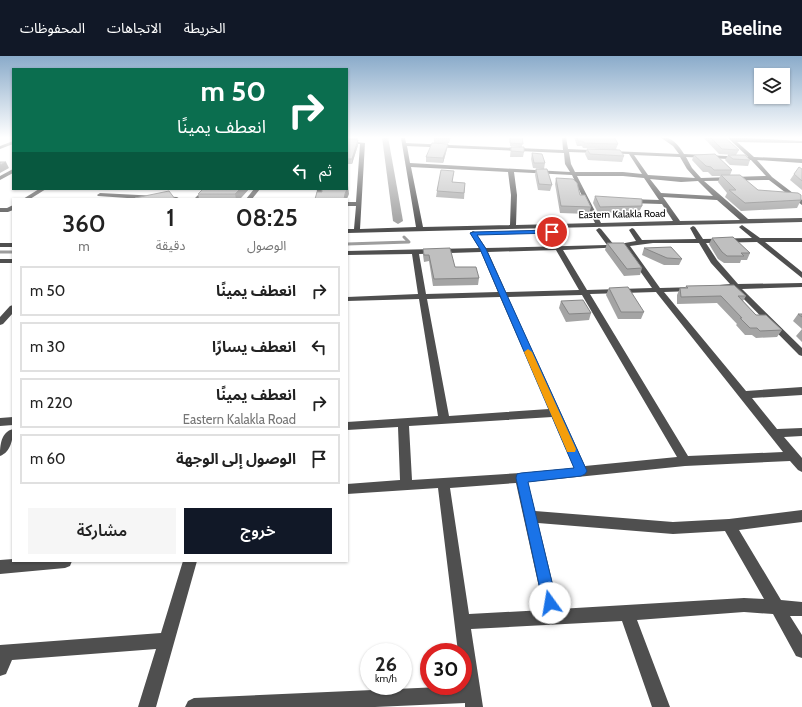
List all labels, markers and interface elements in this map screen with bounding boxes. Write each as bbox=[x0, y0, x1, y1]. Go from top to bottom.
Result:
text: Beeline bbox=[721, 17, 782, 40]
text: المحفوظات bbox=[20, 19, 85, 37]
text: الاتجاهات bbox=[107, 19, 162, 37]
text: الخريطة bbox=[184, 19, 226, 37]
map controls bbox=[754, 68, 790, 104]
button: layers bbox=[754, 68, 790, 104]
text: 50 m bbox=[201, 74, 266, 108]
icon: right bbox=[280, 84, 332, 136]
text: انعطف يمينًا bbox=[177, 116, 266, 138]
icon: left bbox=[289, 160, 311, 182]
text: ثم bbox=[319, 162, 332, 180]
text: 1 bbox=[166, 203, 175, 232]
text: 08:25 bbox=[236, 203, 298, 232]
street label: Eastern Kalakla Road bbox=[578, 207, 666, 221]
text: 360 bbox=[62, 209, 106, 238]
pin bbox=[535, 215, 569, 249]
icon: arrive bbox=[541, 221, 563, 243]
text: دقيقة bbox=[156, 237, 185, 253]
text: الوصول bbox=[247, 237, 286, 253]
text: m bbox=[78, 238, 90, 254]
icon: right bbox=[308, 280, 330, 302]
text: 50 m bbox=[30, 282, 65, 300]
text: انعطف يمينًا bbox=[216, 282, 296, 300]
icon: left bbox=[308, 336, 330, 358]
text: 30 m bbox=[30, 338, 65, 356]
text: انعطف يسارًا bbox=[212, 338, 296, 356]
text: انعطف يمينًا bbox=[216, 386, 296, 404]
icon: right bbox=[308, 392, 330, 414]
text: 220 m bbox=[30, 394, 73, 412]
text: Eastern Kalakla Road bbox=[183, 411, 296, 427]
icon: arrive bbox=[308, 448, 330, 470]
text: 60 m bbox=[30, 450, 66, 468]
text: الوصول إلى الوجهة bbox=[176, 450, 296, 468]
button: مشاركة bbox=[28, 508, 176, 554]
button: خروج bbox=[184, 508, 332, 554]
position arrow bbox=[529, 582, 571, 624]
speed limit sign: 30 bbox=[420, 643, 472, 695]
text: 26 bbox=[375, 652, 397, 676]
text: km/h bbox=[375, 672, 397, 685]

